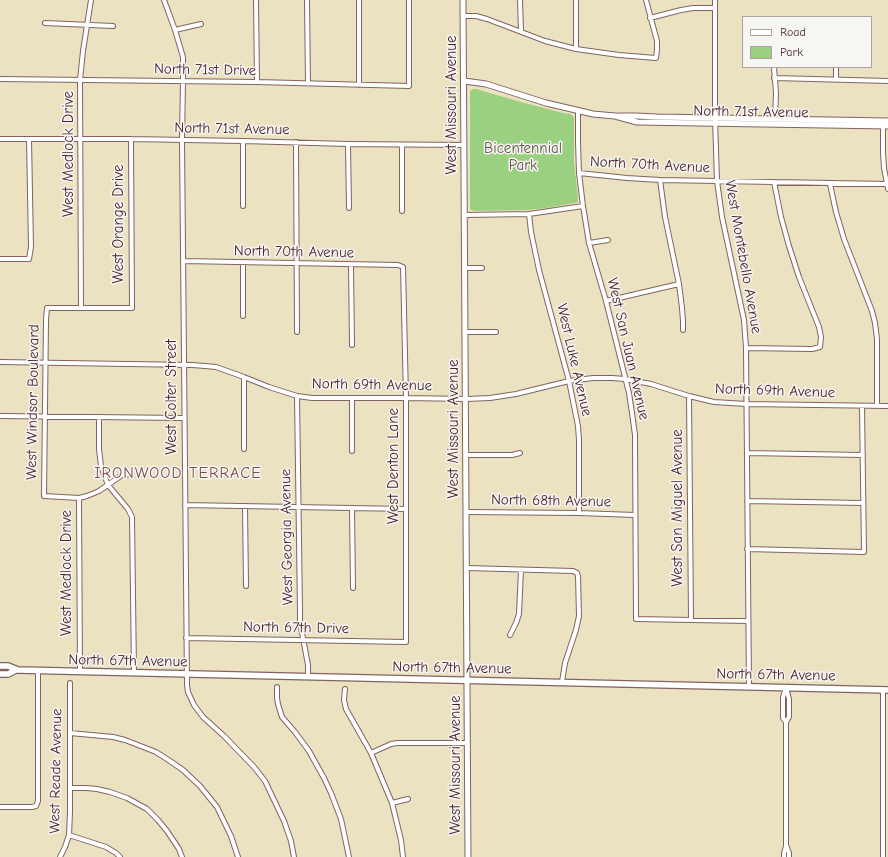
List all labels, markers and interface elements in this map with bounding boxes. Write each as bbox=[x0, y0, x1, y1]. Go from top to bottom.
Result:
legend bbox=[742, 16, 872, 68]
text: Road bbox=[780, 25, 806, 39]
street label: West Missouri Avenue bbox=[443, 35, 461, 175]
text: Park bbox=[780, 45, 803, 59]
street label: North 71st Drive bbox=[154, 60, 256, 80]
street label: West Medlock Drive bbox=[60, 91, 78, 217]
street label: North 71st Avenue bbox=[693, 102, 809, 122]
street label: North 71st Avenue bbox=[174, 119, 290, 139]
park label: Bicentennial Park bbox=[484, 140, 562, 175]
street label: North 70th Avenue bbox=[589, 153, 711, 177]
street label: West Orange Drive bbox=[110, 164, 128, 284]
street label: West Montebello Avenue bbox=[721, 179, 765, 335]
street label: North 70th Avenue bbox=[234, 242, 354, 262]
street label: West San Juan Avenue bbox=[603, 276, 653, 422]
street label: West Luke Avenue bbox=[552, 302, 596, 418]
street label: West Windsor Boulevard bbox=[23, 324, 43, 480]
street label: West Colter Street bbox=[163, 339, 181, 455]
street label: West Missouri Avenue bbox=[445, 359, 463, 499]
street label: North 69th Avenue bbox=[312, 375, 432, 395]
street label: North 69th Avenue bbox=[715, 380, 835, 402]
street label: West Denton Lane bbox=[385, 408, 403, 524]
street label: West San Miguel Avenue bbox=[669, 429, 687, 587]
district label: IRONWOOD TERRACE bbox=[94, 463, 262, 483]
street label: West Georgia Avenue bbox=[277, 469, 297, 605]
street label: North 68th Avenue bbox=[491, 491, 611, 511]
street label: West Medlock Drive bbox=[58, 510, 76, 636]
street label: North 67th Drive bbox=[243, 618, 349, 638]
street label: North 67th Avenue bbox=[68, 651, 188, 671]
street label: North 67th Avenue bbox=[392, 658, 512, 678]
street label: North 67th Avenue bbox=[716, 665, 836, 685]
street label: West Missouri Avenue bbox=[447, 695, 465, 835]
street label: West Reade Avenue bbox=[46, 708, 66, 834]

